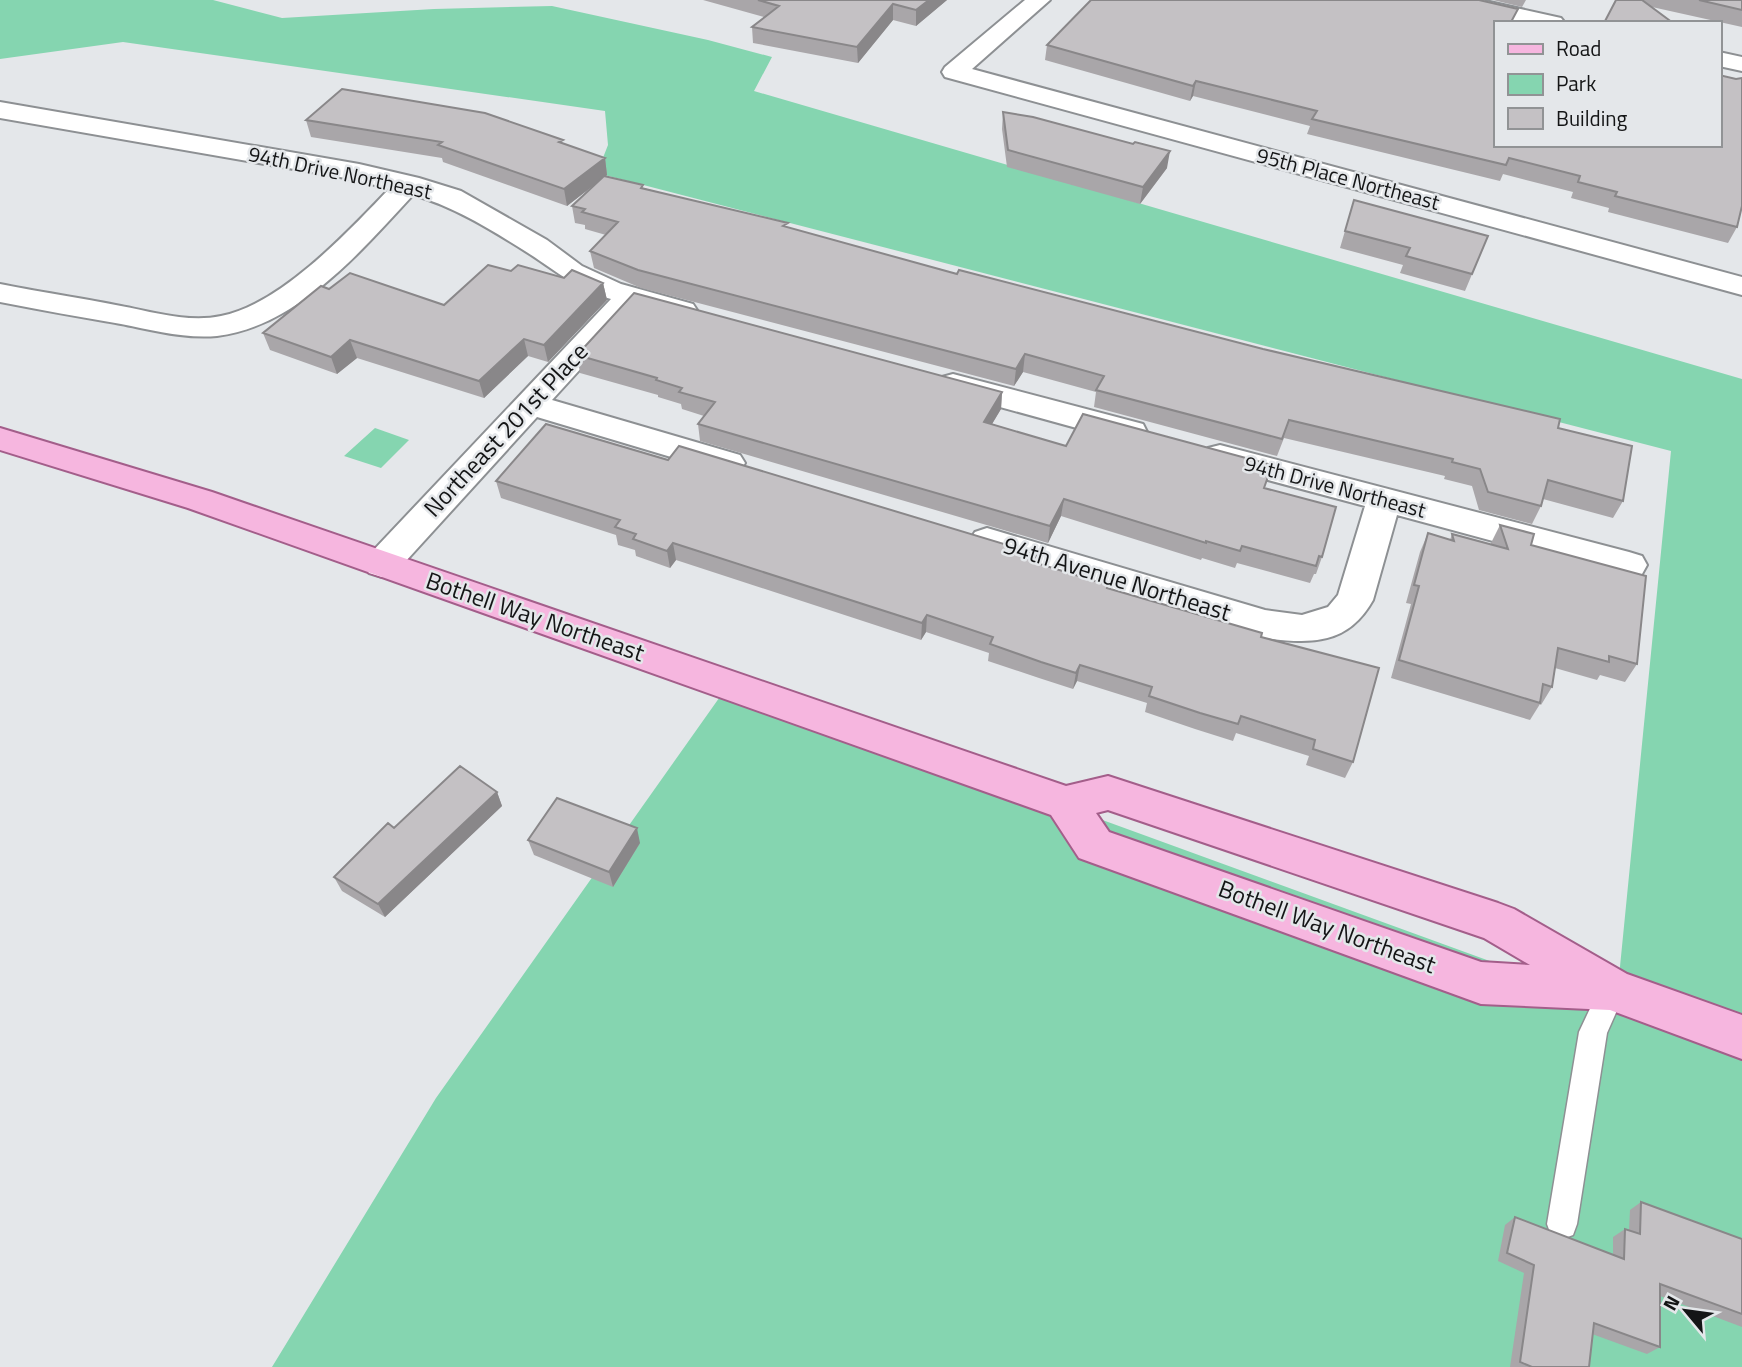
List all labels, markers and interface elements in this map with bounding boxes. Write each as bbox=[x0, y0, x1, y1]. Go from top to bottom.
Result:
legend bbox=[1494, 21, 1721, 147]
text: Road bbox=[1556, 32, 1601, 64]
text: Park bbox=[1556, 67, 1596, 99]
text: Building bbox=[1556, 102, 1628, 134]
street label: 94th Drive Northeast bbox=[246, 137, 435, 207]
street label: 95th Place Northeast bbox=[1253, 138, 1444, 218]
street label: Northeast 201st Place bbox=[415, 334, 596, 525]
street label: 94th Drive Northeast bbox=[1241, 446, 1430, 526]
street label: 94th Avenue Northeast bbox=[999, 526, 1236, 630]
street label: Bothell Way Northeast bbox=[421, 562, 650, 671]
street label: Bothell Way Northeast bbox=[1214, 870, 1442, 982]
north arrow bbox=[1651, 1276, 1721, 1346]
text: N bbox=[1655, 1290, 1687, 1315]

